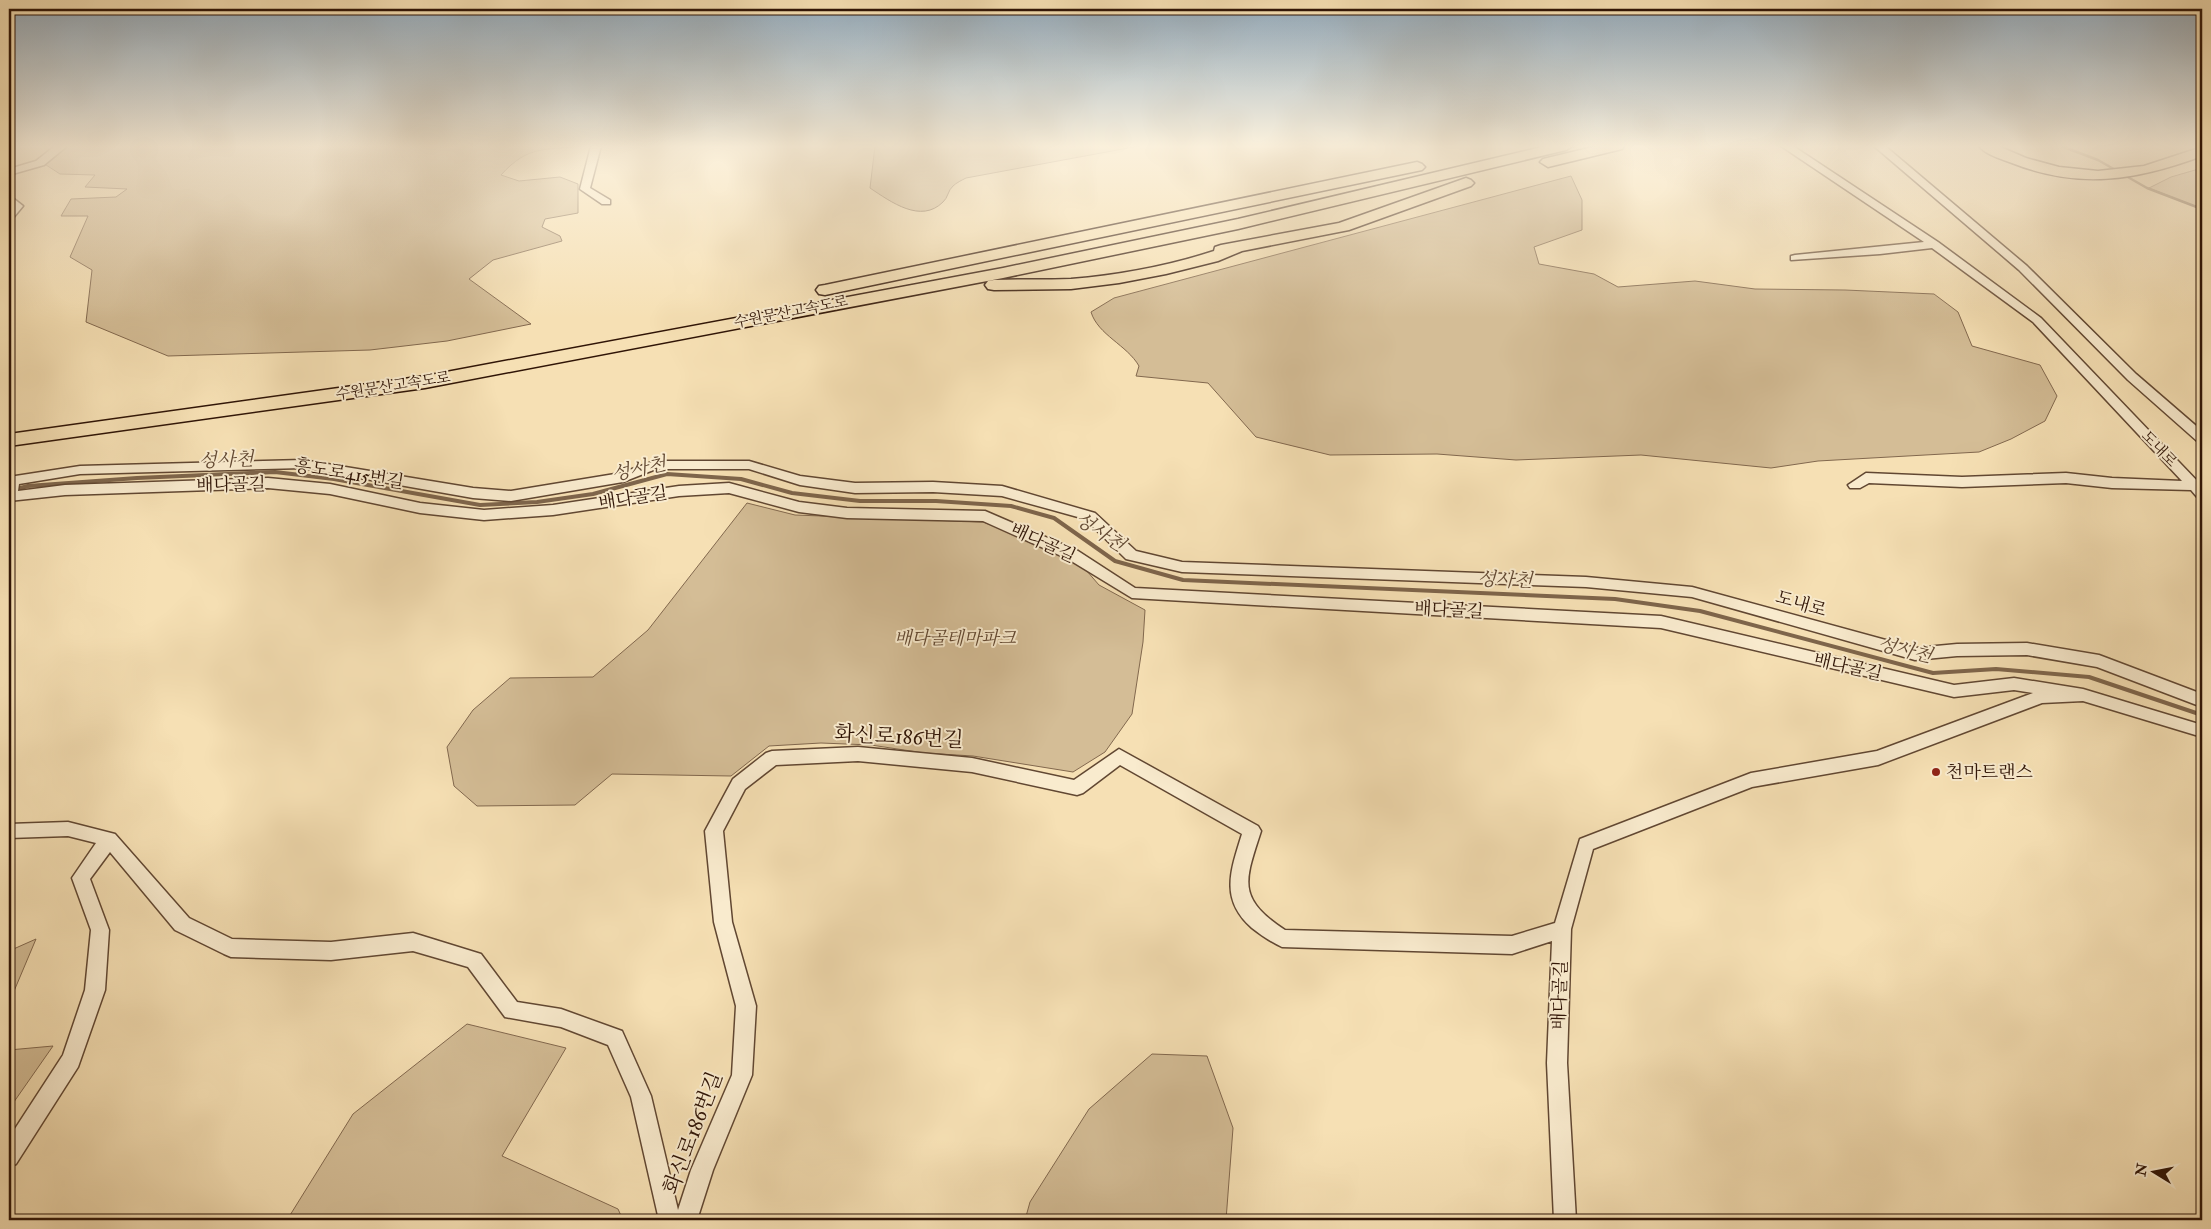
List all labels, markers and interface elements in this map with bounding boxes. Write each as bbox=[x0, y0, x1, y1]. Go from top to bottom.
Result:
street label: 수원문산고속도로 bbox=[732, 292, 850, 332]
street label: 수원문산고속도로 bbox=[334, 367, 452, 404]
street label: 도내로 bbox=[2137, 427, 2181, 472]
water label: 성사천 bbox=[198, 447, 256, 473]
water label: 성사천 bbox=[610, 451, 670, 486]
street label: 흥도로415번길 bbox=[292, 454, 406, 494]
street label: 배다골길 bbox=[196, 473, 266, 497]
street label: 배다골길 bbox=[597, 481, 669, 515]
water label: 성사천 bbox=[1070, 507, 1131, 558]
street label: 배다골길 bbox=[1007, 518, 1079, 568]
water label: 성사천 bbox=[1477, 567, 1535, 593]
street label: 도내로 bbox=[1773, 586, 1829, 622]
street label: 배다골길 bbox=[1414, 597, 1484, 623]
park label: 배다골테마파크 bbox=[894, 627, 1016, 650]
water label: 성사천 bbox=[1875, 632, 1936, 669]
street label: 배다골길 bbox=[1812, 648, 1884, 686]
street label: 화신로186번길 bbox=[834, 720, 964, 754]
place label: 천마트랜스 bbox=[1946, 761, 2034, 784]
marker: 천마트랜스 bbox=[1930, 766, 1942, 778]
street label: 배다골길 bbox=[1547, 960, 1573, 1030]
street label: 화신로186번길 bbox=[657, 1068, 729, 1198]
north arrow bbox=[2128, 1146, 2178, 1196]
text: N bbox=[2132, 1162, 2151, 1178]

